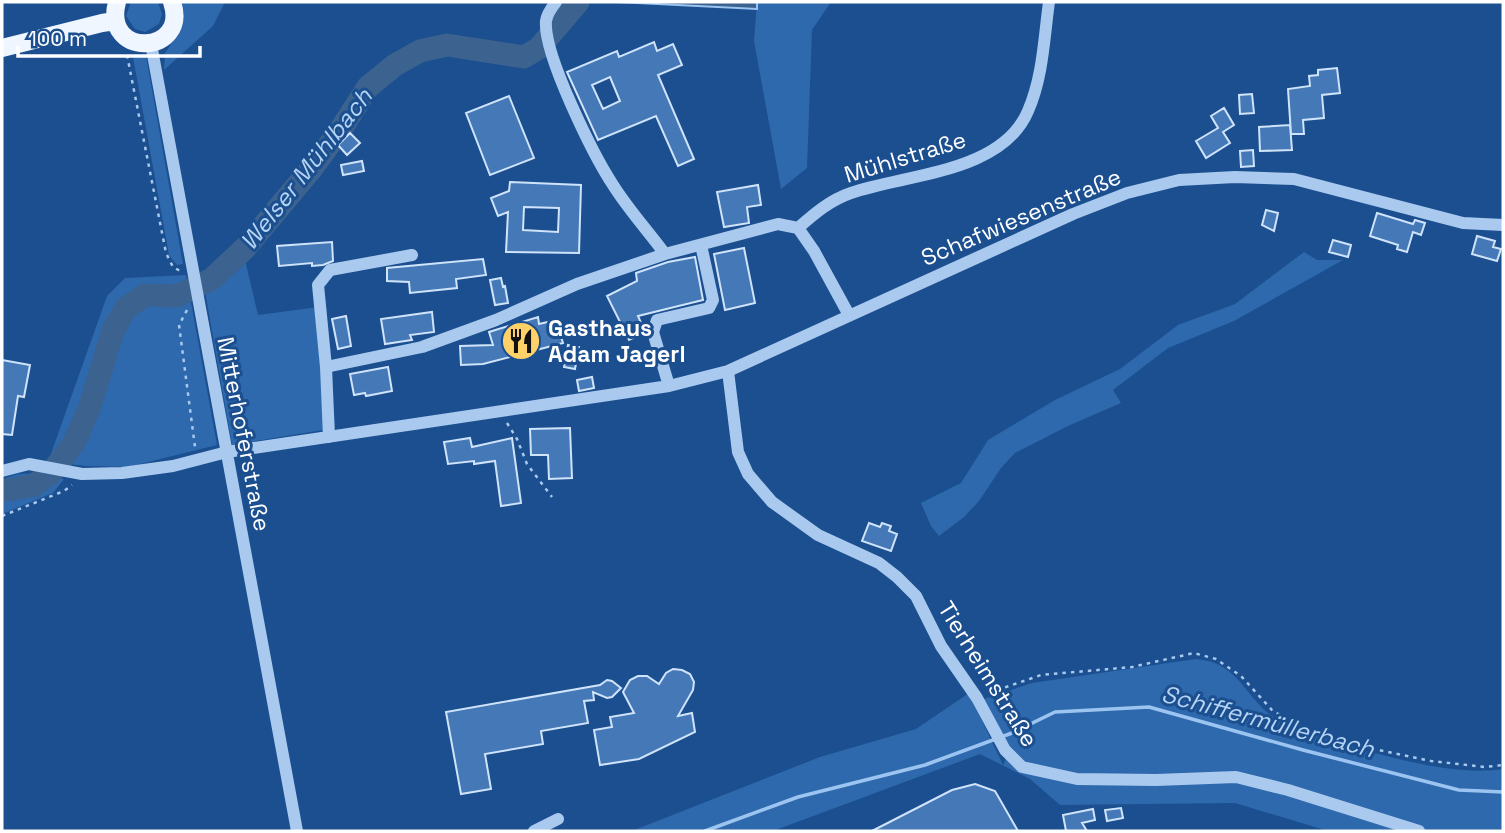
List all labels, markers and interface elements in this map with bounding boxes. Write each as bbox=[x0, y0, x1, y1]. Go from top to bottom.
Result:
scale bar bbox=[18, 14, 200, 58]
text: 100 m bbox=[28, 25, 87, 52]
water label: Welser Mühlbach bbox=[233, 81, 380, 256]
street label: Mühlstraße bbox=[841, 124, 969, 190]
street label: Schafwiesenstraße bbox=[917, 161, 1125, 273]
place label: Gasthaus Adam Jagerl bbox=[548, 313, 686, 369]
restaurant icon: Gasthaus Adam Jagerl bbox=[500, 320, 542, 362]
street label: Mitterhoferstraße bbox=[210, 334, 278, 534]
street label: Tierheimstraße bbox=[931, 596, 1045, 752]
water label: Schiffermüllerbach bbox=[1158, 678, 1379, 765]

